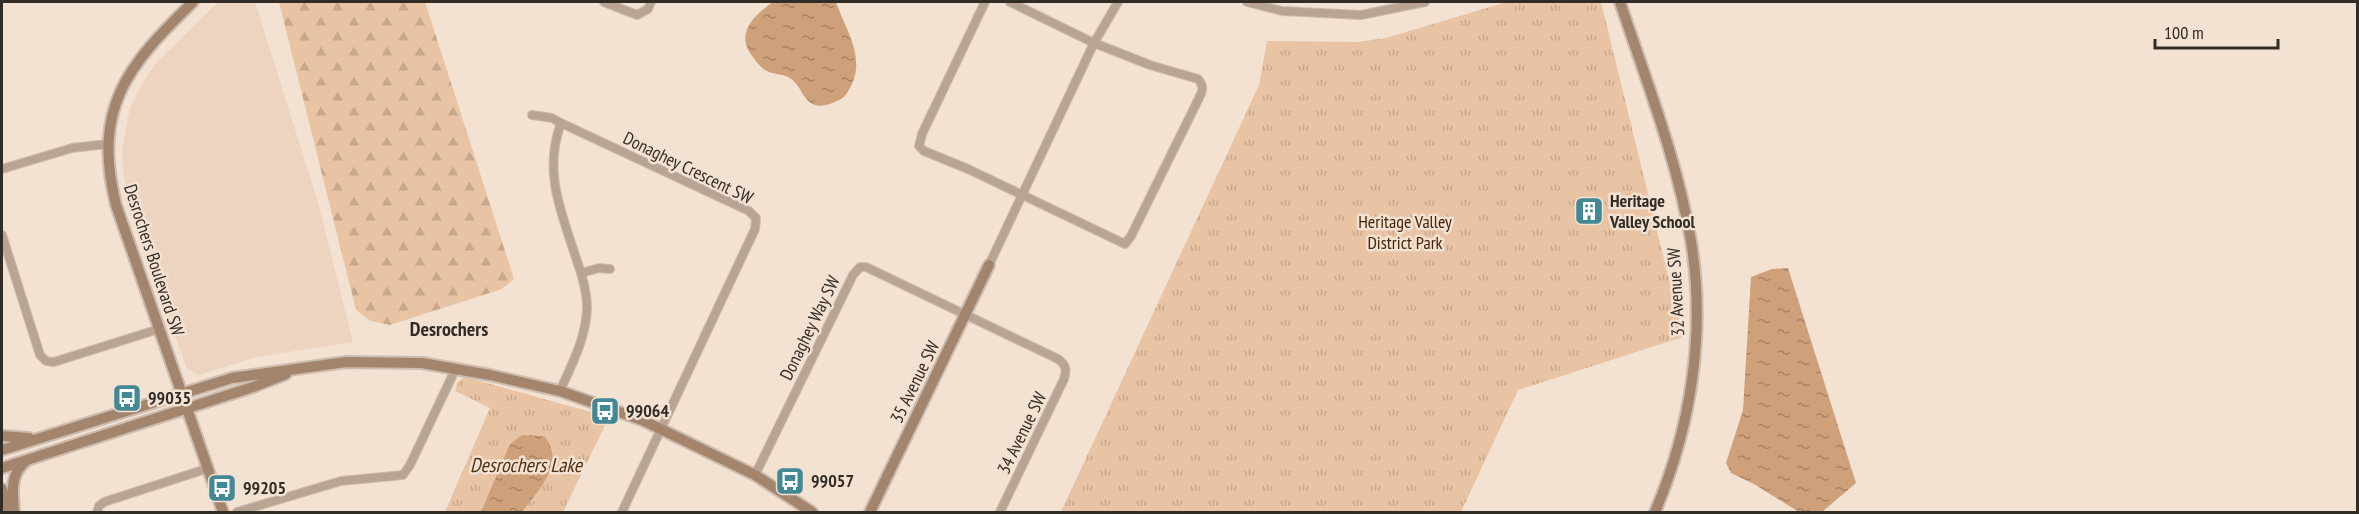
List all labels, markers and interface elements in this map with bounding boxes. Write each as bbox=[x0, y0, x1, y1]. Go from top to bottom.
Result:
scale bar bbox=[2155, 12, 2278, 50]
text: 100 m bbox=[2164, 21, 2204, 44]
street label: Donaghey Crescent SW bbox=[620, 126, 757, 209]
street label: Desrochers Boulevard SW bbox=[119, 181, 190, 339]
place label: Heritage Valley School bbox=[1609, 189, 1696, 233]
building icon: Heritage Valley School bbox=[1573, 195, 1605, 227]
park label: Heritage Valley District Park bbox=[1358, 210, 1452, 254]
street label: 32 Avenue SW bbox=[1662, 247, 1689, 337]
street label: Donaghey Way SW bbox=[774, 272, 845, 384]
district label: Desrochers bbox=[410, 316, 488, 342]
street label: 35 Avenue SW bbox=[885, 337, 944, 427]
bus stop icon: 99035 bbox=[111, 382, 143, 414]
place label: 99035 bbox=[148, 386, 191, 409]
street label: 34 Avenue SW bbox=[992, 388, 1051, 478]
bus stop icon: 99064 bbox=[589, 395, 621, 427]
place label: 99064 bbox=[626, 399, 669, 422]
water label: Desrochers Lake bbox=[470, 452, 584, 478]
bus stop icon: 99057 bbox=[774, 465, 806, 497]
place label: 99057 bbox=[811, 469, 854, 492]
bus stop icon: 99205 bbox=[206, 472, 238, 504]
place label: 99205 bbox=[243, 476, 286, 499]

